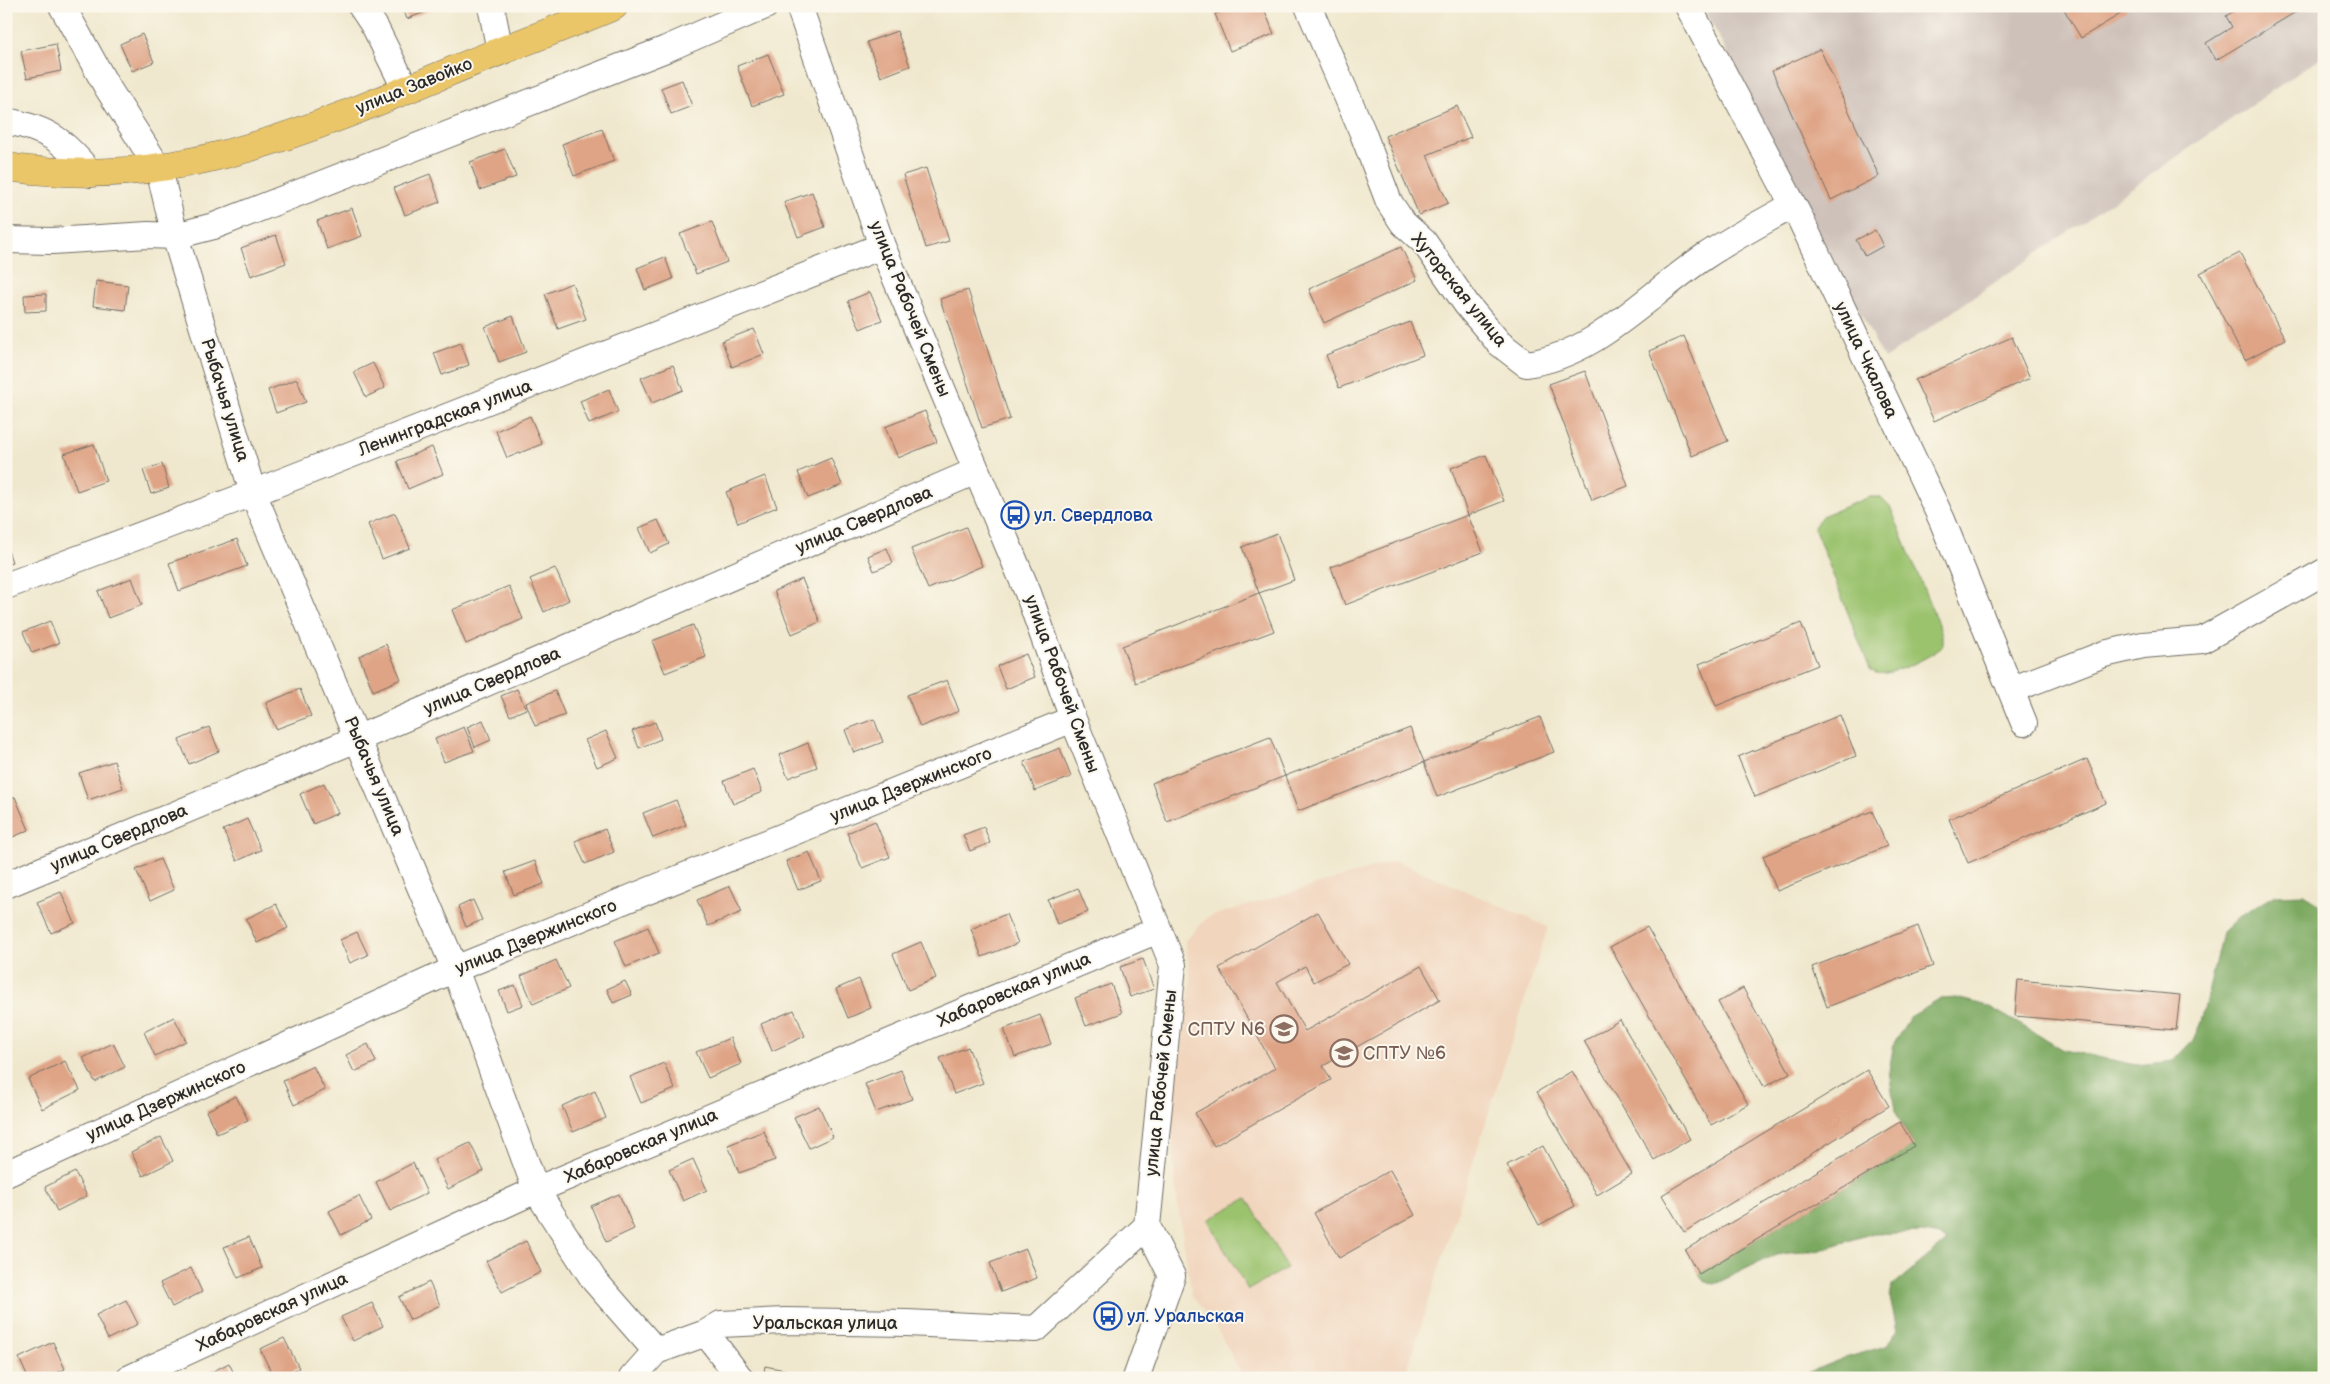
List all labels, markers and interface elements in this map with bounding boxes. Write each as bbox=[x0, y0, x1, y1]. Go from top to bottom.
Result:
street label: улица Завойко bbox=[353, 53, 475, 119]
street label: улица Рабочей Смены bbox=[865, 218, 955, 400]
street label: Хуторская улица bbox=[1407, 229, 1511, 351]
street label: улица Чкалова bbox=[1830, 298, 1902, 422]
street label: Рыбачья улица bbox=[196, 336, 254, 464]
street label: Ленинградская улица bbox=[354, 375, 535, 461]
street label: улица Свердлова bbox=[792, 482, 936, 558]
bus stop icon: ул. Свердлова bbox=[1000, 500, 1030, 530]
place label: ул. Свердлова bbox=[1034, 505, 1153, 526]
street label: улица Рабочей Смены bbox=[1020, 592, 1104, 776]
street label: улица Свердлова bbox=[420, 643, 564, 719]
street label: Рыбачья улица bbox=[339, 713, 409, 839]
street label: улица Дзержинского bbox=[827, 743, 995, 827]
street label: улица Свердлова bbox=[47, 800, 191, 876]
street label: улица Дзержинского bbox=[452, 895, 620, 979]
street label: Хабаровская улица bbox=[934, 948, 1094, 1032]
street label: улица Рабочей Смены bbox=[1141, 989, 1181, 1177]
school or university icon: СПТУ N6 bbox=[1269, 1014, 1299, 1044]
place label: СПТУ N6 bbox=[1188, 1019, 1265, 1040]
school or university icon: СПТУ №6 bbox=[1329, 1038, 1359, 1068]
place label: СПТУ №6 bbox=[1363, 1043, 1446, 1064]
street label: улица Дзержинского bbox=[83, 1056, 249, 1146]
street label: Хабаровская улица bbox=[561, 1104, 721, 1188]
street label: Хабаровская улица bbox=[193, 1268, 351, 1356]
bus stop icon: ул. Уральская bbox=[1093, 1301, 1123, 1331]
place label: ул. Уральская bbox=[1127, 1306, 1244, 1327]
street label: Уральская улица bbox=[752, 1313, 898, 1334]

